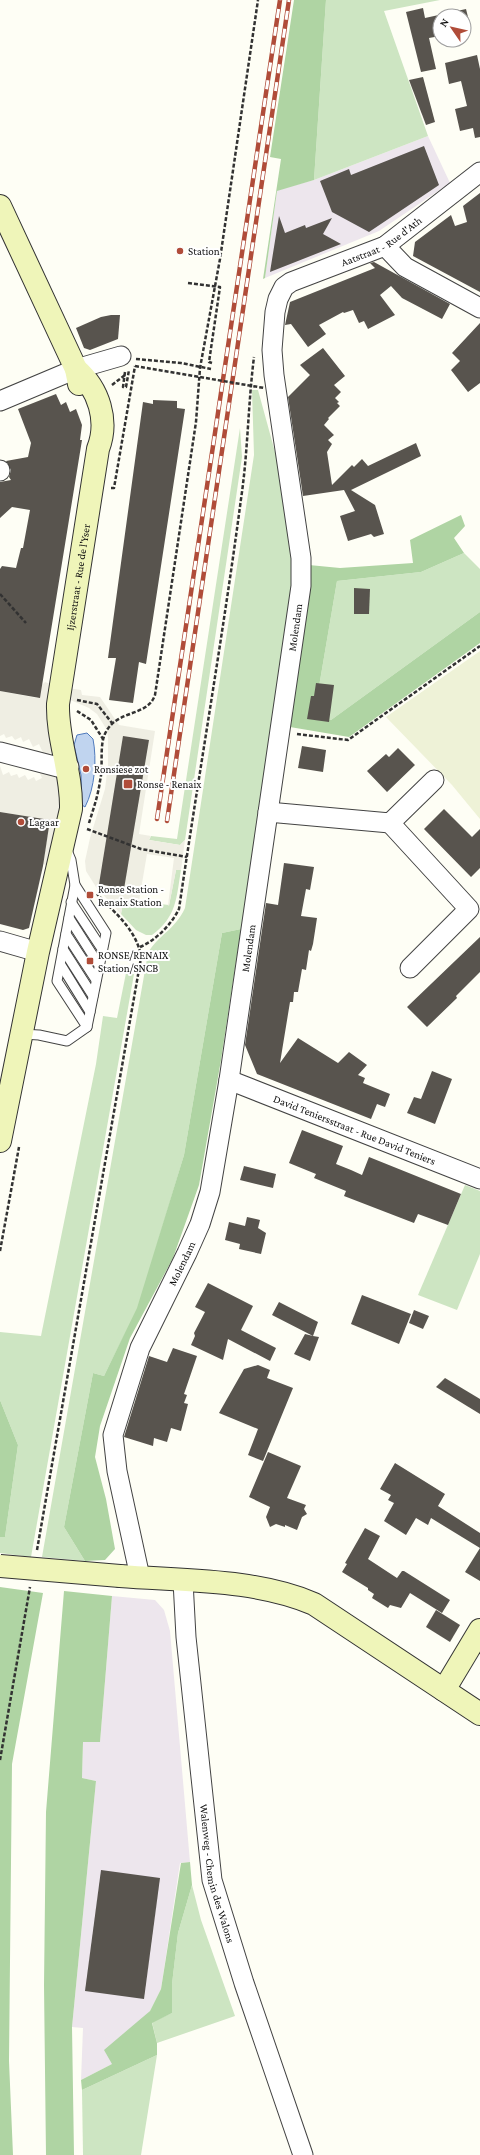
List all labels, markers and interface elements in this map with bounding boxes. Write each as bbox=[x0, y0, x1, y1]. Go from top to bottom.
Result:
north arrow bbox=[432, 8, 472, 48]
text: N bbox=[437, 16, 451, 29]
street label: Aatstraat - Rue d'Ath bbox=[339, 214, 424, 268]
place label: Station bbox=[188, 245, 220, 257]
marker: Station bbox=[175, 246, 185, 256]
street label: Ijzerstraat - Rue de l'Yser bbox=[64, 523, 92, 631]
street label: Molendam bbox=[286, 603, 304, 652]
place label: Ronsiese zot bbox=[94, 763, 149, 775]
marker: Ronsiese zot bbox=[81, 764, 91, 774]
marker: Ronse - Renaix bbox=[122, 778, 134, 790]
place label: Ronse - Renaix bbox=[137, 778, 201, 790]
place label: Lagaar bbox=[29, 816, 59, 829]
marker: Lagaar bbox=[16, 817, 26, 827]
place label: Ronse Station - Renaix Station bbox=[98, 883, 164, 908]
marker: Ronse Station - Renaix Station bbox=[85, 890, 95, 900]
street label: Molendam bbox=[239, 923, 258, 973]
place label: RONSE/RENAIX Station/SNCB bbox=[98, 949, 169, 974]
marker: RONSE/RENAIX Station/SNCB bbox=[85, 956, 95, 966]
street label: David Teniersstraat - Rue David Teniers bbox=[272, 1092, 437, 1167]
street label: Molendam bbox=[166, 1239, 198, 1288]
street label: Walenweg - Chemin des Walons bbox=[198, 1803, 237, 1944]

